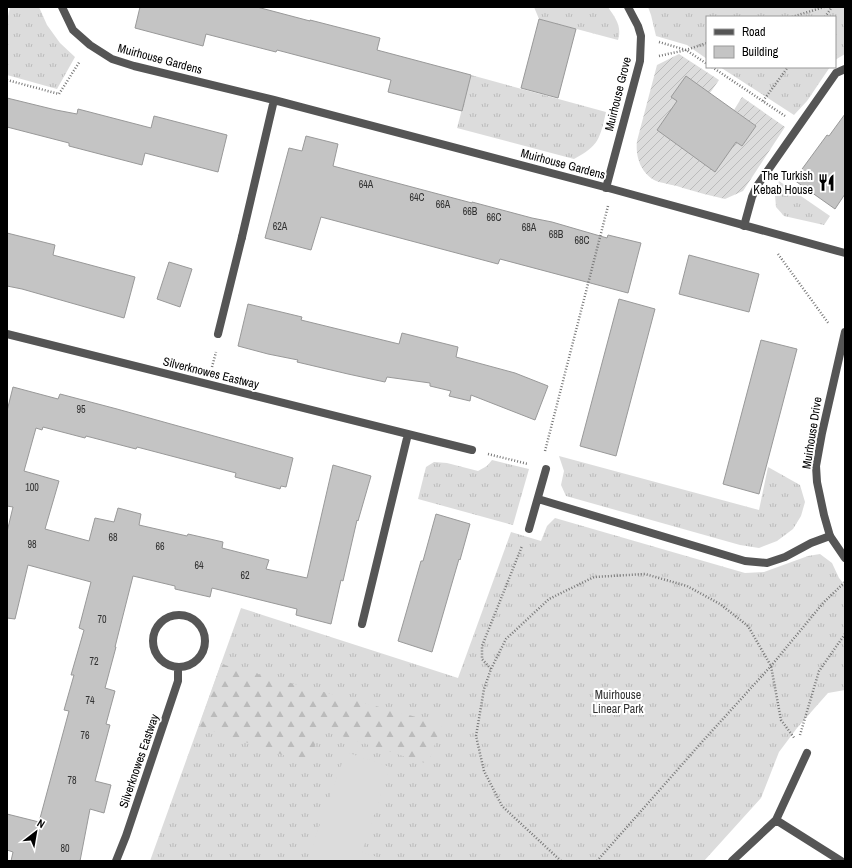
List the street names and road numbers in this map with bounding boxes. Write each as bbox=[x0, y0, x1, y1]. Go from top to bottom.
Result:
street label: Muirhouse Gardens bbox=[116, 40, 204, 78]
street label: Muirhouse Grove bbox=[601, 55, 635, 133]
street label: Muirhouse Gardens bbox=[519, 145, 607, 183]
street label: Silverknowes Eastway bbox=[161, 353, 261, 393]
street label: Muirhouse Drive bbox=[798, 396, 826, 470]
street label: Silverknowes Eastway bbox=[115, 712, 163, 810]

